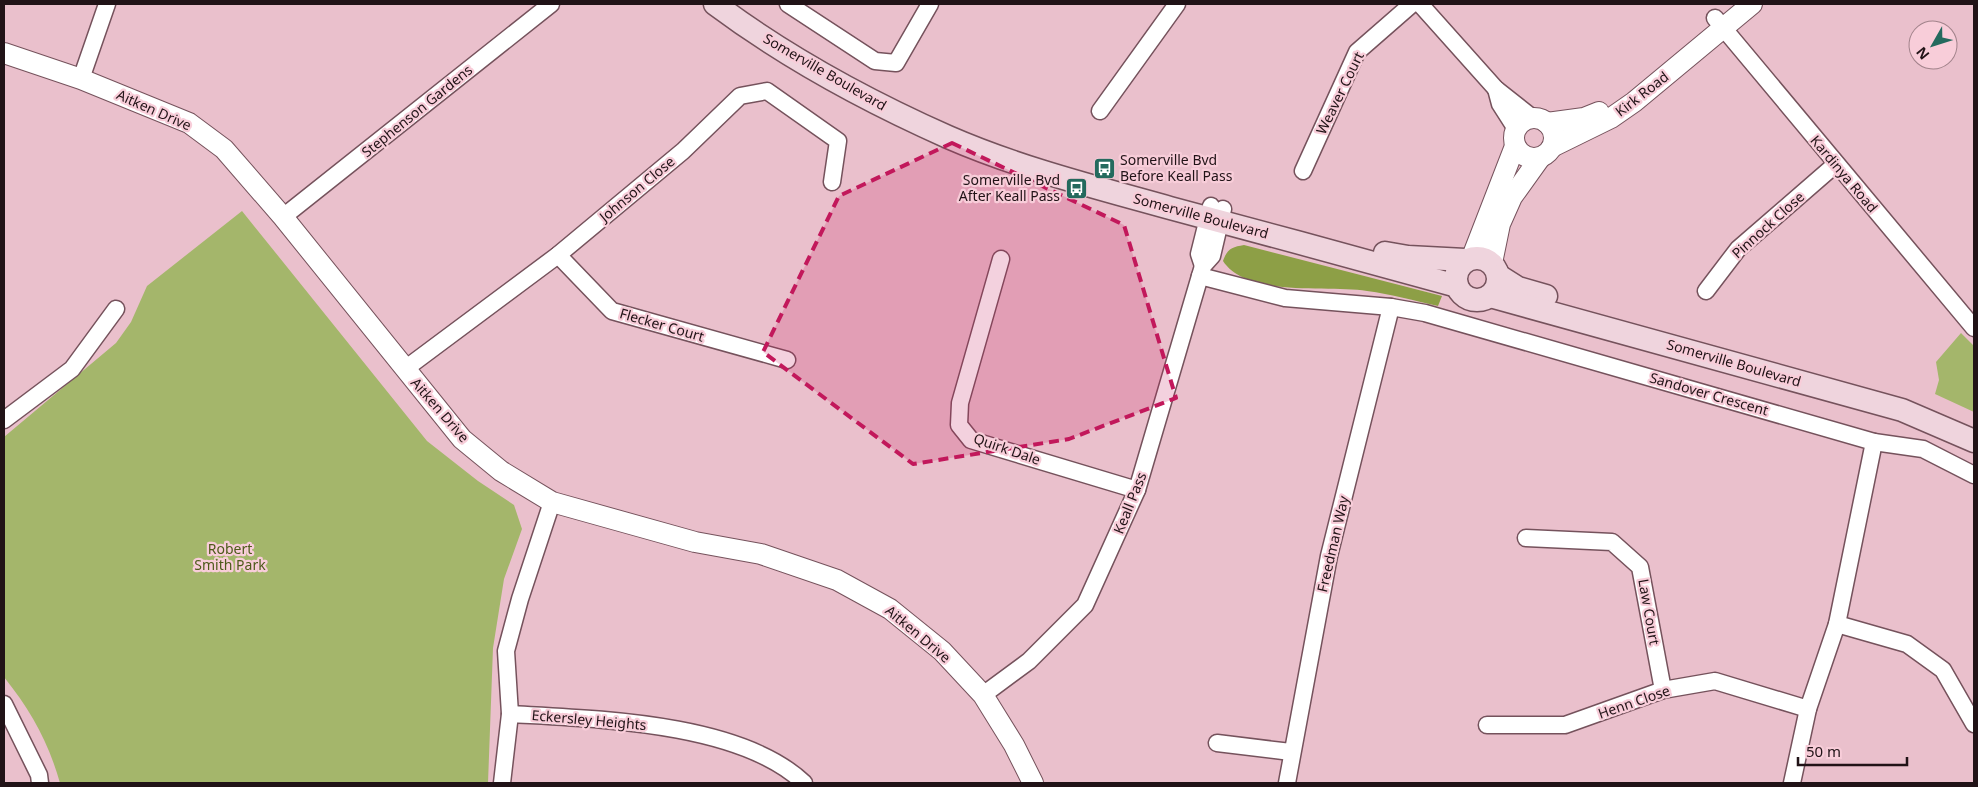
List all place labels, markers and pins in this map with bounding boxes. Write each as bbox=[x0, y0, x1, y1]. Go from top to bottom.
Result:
place label: Somerville Bvd Before Keall Pass bbox=[1120, 150, 1233, 185]
bus stop icon: Somerville Bvd Before Keall Pass bbox=[1092, 156, 1116, 180]
place label: Somerville Bvd After Keall Pass bbox=[959, 170, 1060, 205]
bus stop icon: Somerville Bvd After Keall Pass bbox=[1064, 176, 1088, 200]

